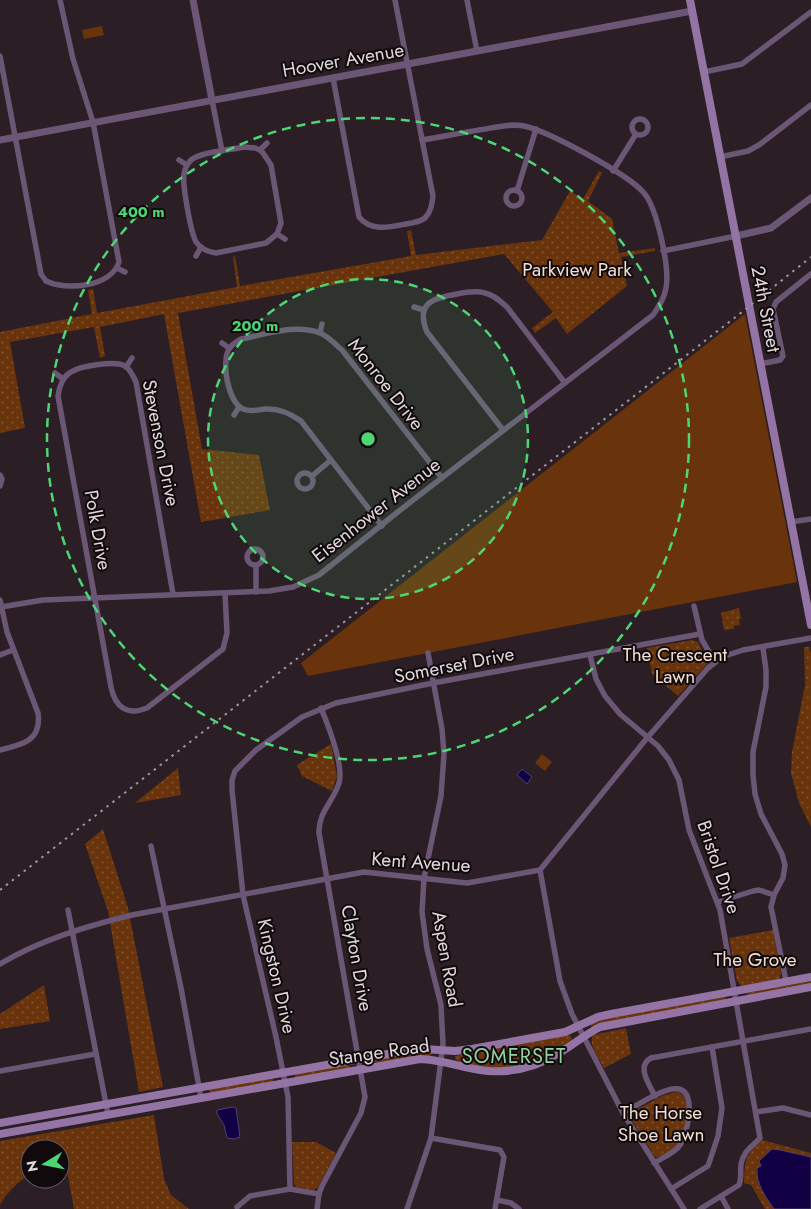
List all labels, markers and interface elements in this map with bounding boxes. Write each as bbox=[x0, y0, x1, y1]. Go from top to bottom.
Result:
street label: Hoover Avenue bbox=[280, 36, 406, 84]
text: 400 m bbox=[117, 201, 165, 223]
park label: Parkview Park bbox=[522, 256, 632, 283]
street label: 24th Street bbox=[744, 263, 788, 355]
text: 200 m bbox=[232, 315, 278, 337]
street label: Monroe Drive bbox=[341, 332, 431, 436]
street label: Stevenson Drive bbox=[136, 377, 187, 509]
centre of rings bbox=[359, 430, 377, 448]
street label: Eisenhower Avenue bbox=[306, 451, 446, 569]
street label: Polk Drive bbox=[78, 488, 118, 572]
street label: Somerset Drive bbox=[392, 640, 517, 690]
park label: The Crescent Lawn bbox=[623, 641, 728, 690]
street label: Bristol Drive bbox=[690, 817, 748, 917]
street label: Kent Avenue bbox=[370, 845, 472, 879]
street label: Clayton Drive bbox=[334, 903, 380, 1014]
street label: Aspen Road bbox=[425, 909, 469, 1009]
street label: Kingston Drive bbox=[251, 916, 303, 1036]
park label: The Grove bbox=[713, 946, 797, 973]
street label: Stange Road bbox=[327, 1032, 431, 1072]
district label: SOMERSET bbox=[462, 1042, 566, 1071]
park label: The Horse Shoe Lawn bbox=[618, 1099, 704, 1148]
north arrow bbox=[20, 1139, 70, 1189]
text: N bbox=[21, 1159, 43, 1173]

